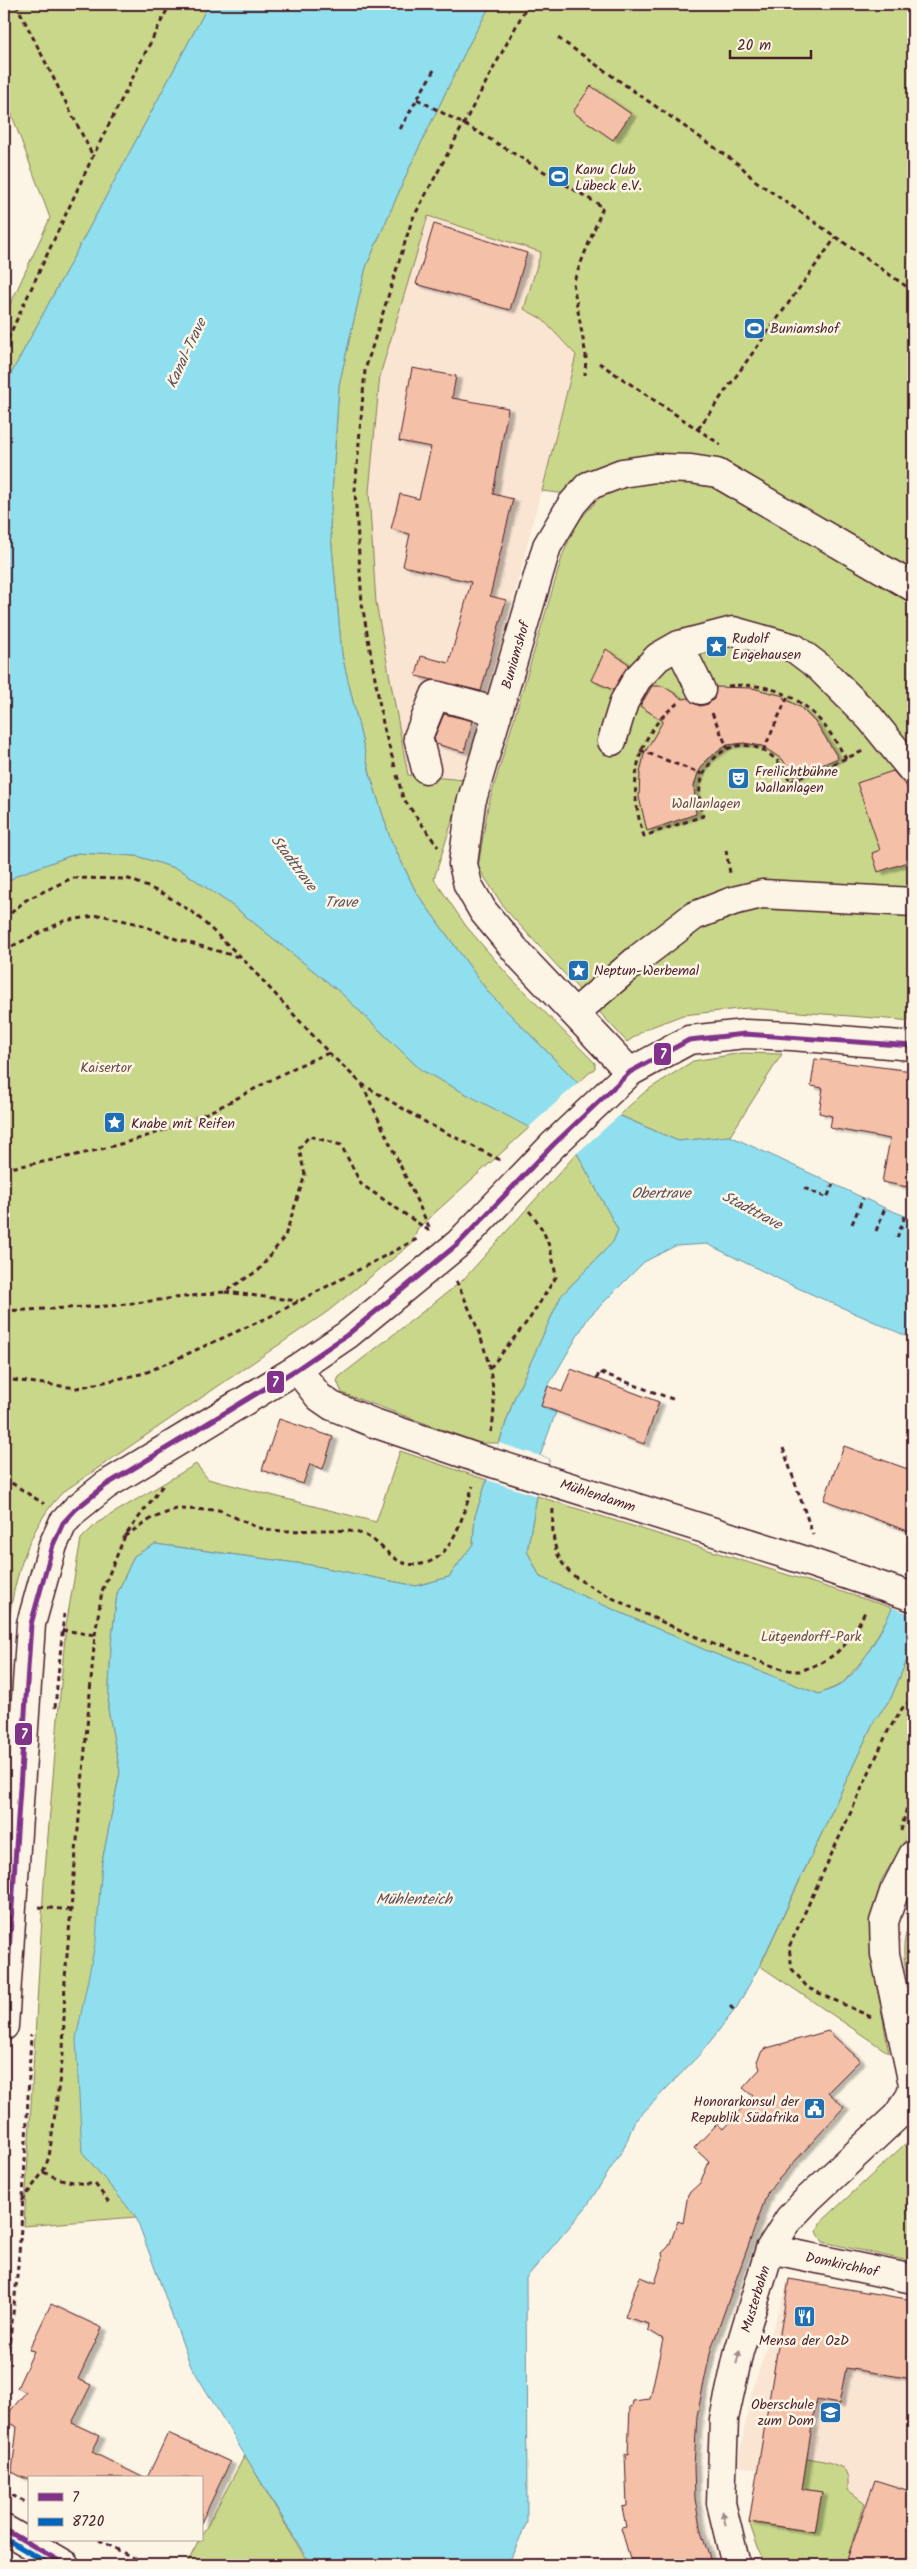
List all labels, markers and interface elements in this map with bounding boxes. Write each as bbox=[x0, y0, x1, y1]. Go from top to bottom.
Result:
scale bar bbox=[730, 28, 811, 60]
text: 20 m bbox=[737, 34, 771, 58]
place label: Kanu Club Lübeck e.V. bbox=[575, 159, 642, 197]
sports icon: Kanu Club Lübeck e.V. bbox=[547, 165, 571, 189]
water label: Kanal-Trave bbox=[160, 313, 214, 392]
sports icon: Buniamshof bbox=[742, 316, 766, 340]
place label: Buniamshof bbox=[770, 318, 841, 340]
street label: Buniamshof bbox=[496, 617, 537, 692]
place label: Rudolf Engehausen bbox=[732, 628, 801, 666]
place icon: Rudolf Engehausen bbox=[704, 634, 728, 658]
place label: Freilichtbühne Wallanlagen bbox=[755, 761, 839, 799]
theatre icon: Freilichtbühne Wallanlagen bbox=[727, 767, 751, 791]
park label: Wallanlagen bbox=[672, 793, 740, 815]
water label: Stadttrave bbox=[264, 830, 323, 898]
water label: Trave bbox=[324, 891, 359, 915]
place icon: Neptun-Werbemal bbox=[566, 958, 590, 982]
place label: Neptun-Werbemal bbox=[594, 960, 700, 982]
line badge: 7 bbox=[653, 1042, 672, 1066]
text: 7 bbox=[660, 1044, 667, 1066]
park label: Kaisertor bbox=[80, 1057, 133, 1079]
place icon: Knabe mit Reifen bbox=[103, 1111, 127, 1135]
place label: Knabe mit Reifen bbox=[131, 1113, 235, 1135]
water label: Obertrave bbox=[631, 1182, 692, 1206]
water label: Stadttrave bbox=[717, 1185, 787, 1237]
line badge: 7 bbox=[266, 1370, 285, 1394]
text: 7 bbox=[272, 1372, 279, 1394]
street label: Mühlendamm bbox=[557, 1473, 638, 1519]
park label: Lütgendorff-Park bbox=[761, 1626, 862, 1648]
line badge: 7 bbox=[14, 1722, 33, 1746]
text: 7 bbox=[21, 1724, 28, 1746]
water label: Mühlenteich bbox=[376, 1888, 454, 1912]
place label: Honorarkonsul der Republik Südafrika bbox=[691, 2091, 800, 2129]
public building icon: Honorarkonsul der Republik Südafrika bbox=[803, 2097, 827, 2121]
street label: Domkirchhof bbox=[803, 2247, 882, 2284]
street label: Musterbahn bbox=[735, 2263, 777, 2335]
restaurant icon: Mensa der OzD bbox=[792, 2305, 816, 2329]
place label: Mensa der OzD bbox=[759, 2330, 849, 2352]
one-way arrow bbox=[734, 2350, 742, 2365]
place label: Oberschule zum Dom bbox=[751, 2394, 815, 2432]
school or university icon: Oberschule zum Dom bbox=[818, 2400, 842, 2424]
legend bbox=[28, 2476, 202, 2542]
text: 7 bbox=[72, 2486, 80, 2510]
text: 8720 bbox=[72, 2510, 105, 2534]
one-way arrow bbox=[720, 2510, 728, 2525]

